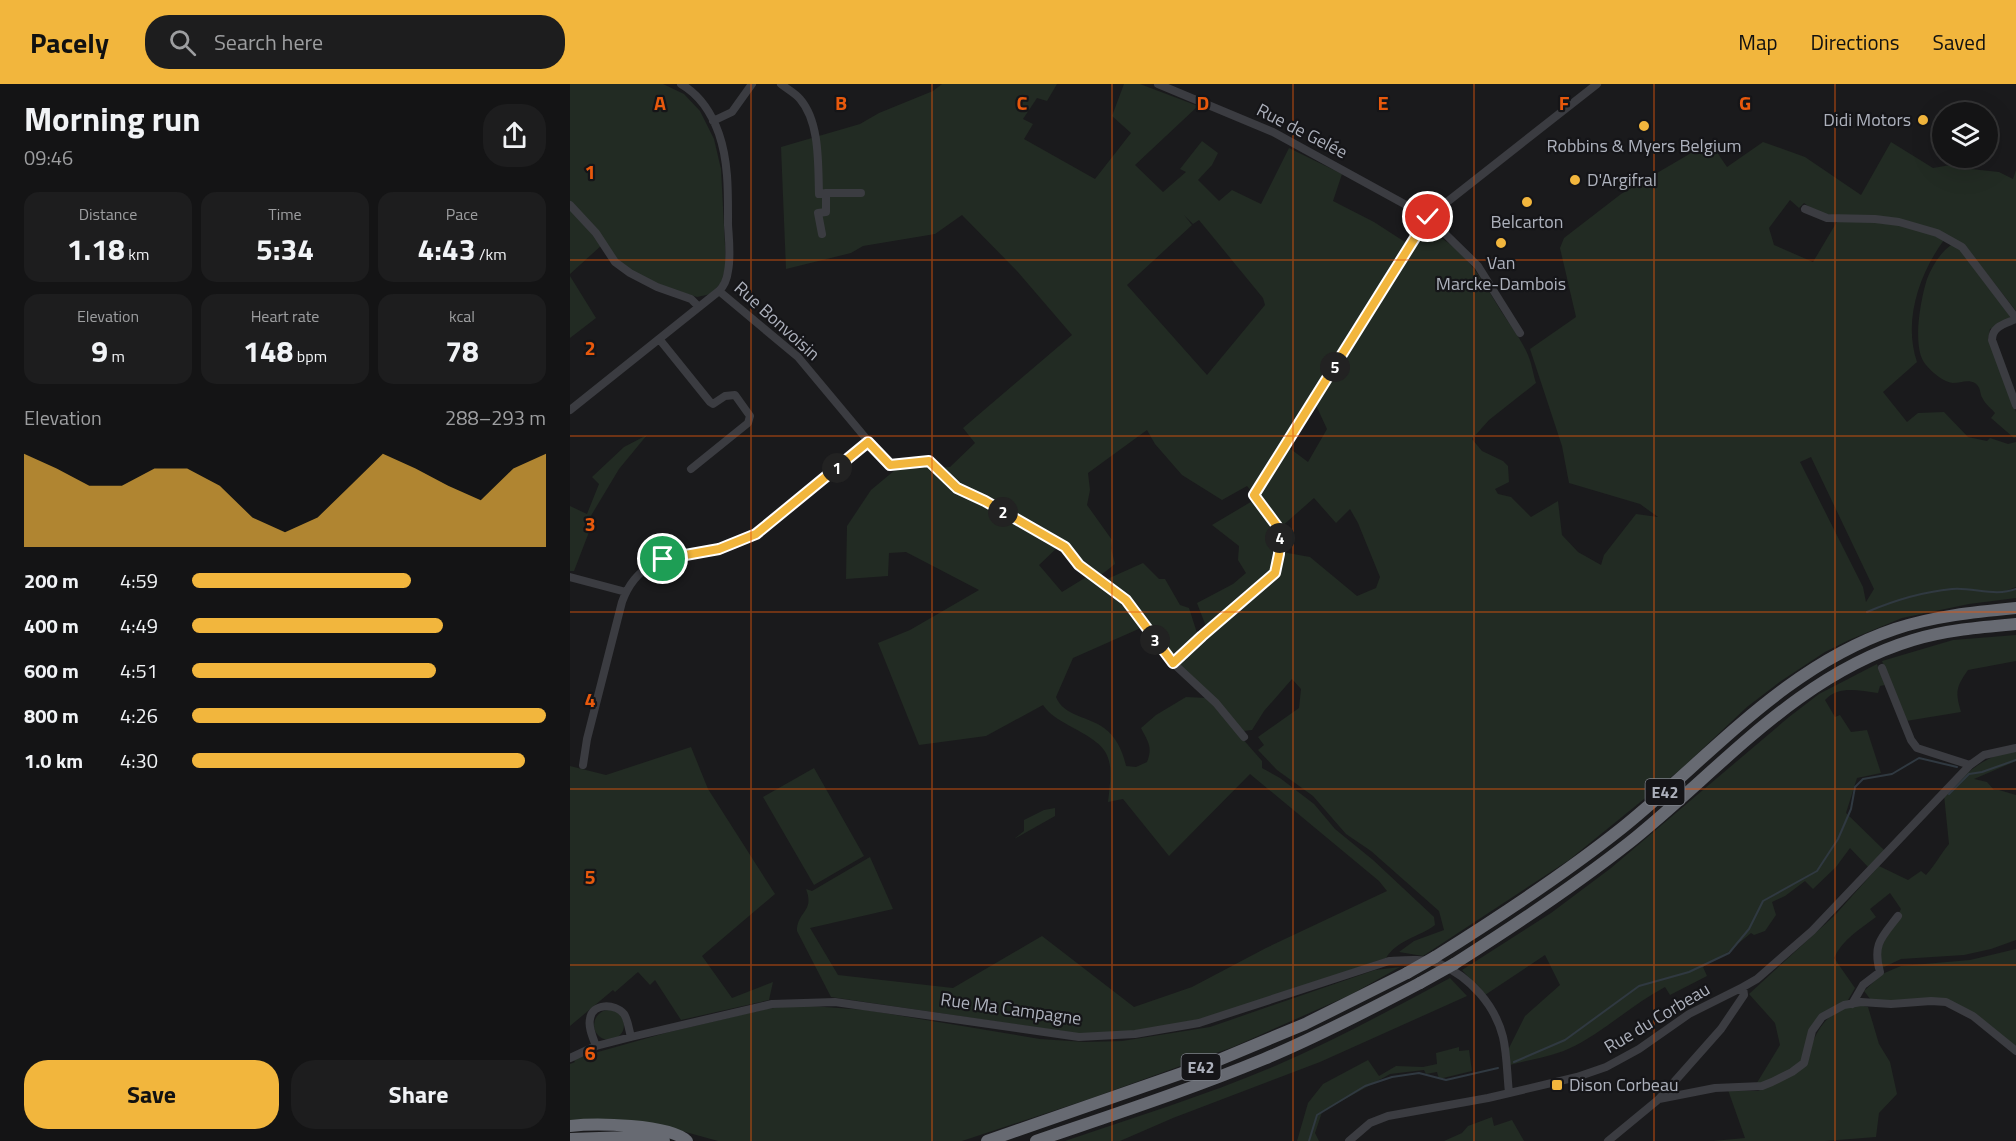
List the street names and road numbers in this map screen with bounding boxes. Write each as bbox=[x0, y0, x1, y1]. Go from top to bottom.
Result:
street label: Rue de Gelée bbox=[1252, 96, 1352, 165]
street label: Rue Bonvoisin bbox=[728, 275, 826, 367]
road number: E42 bbox=[1646, 779, 1684, 805]
street label: Rue du Corbeau bbox=[1599, 975, 1715, 1060]
street label: Rue Ma Campagne bbox=[939, 985, 1083, 1032]
road number: E42 bbox=[1182, 1054, 1220, 1080]

